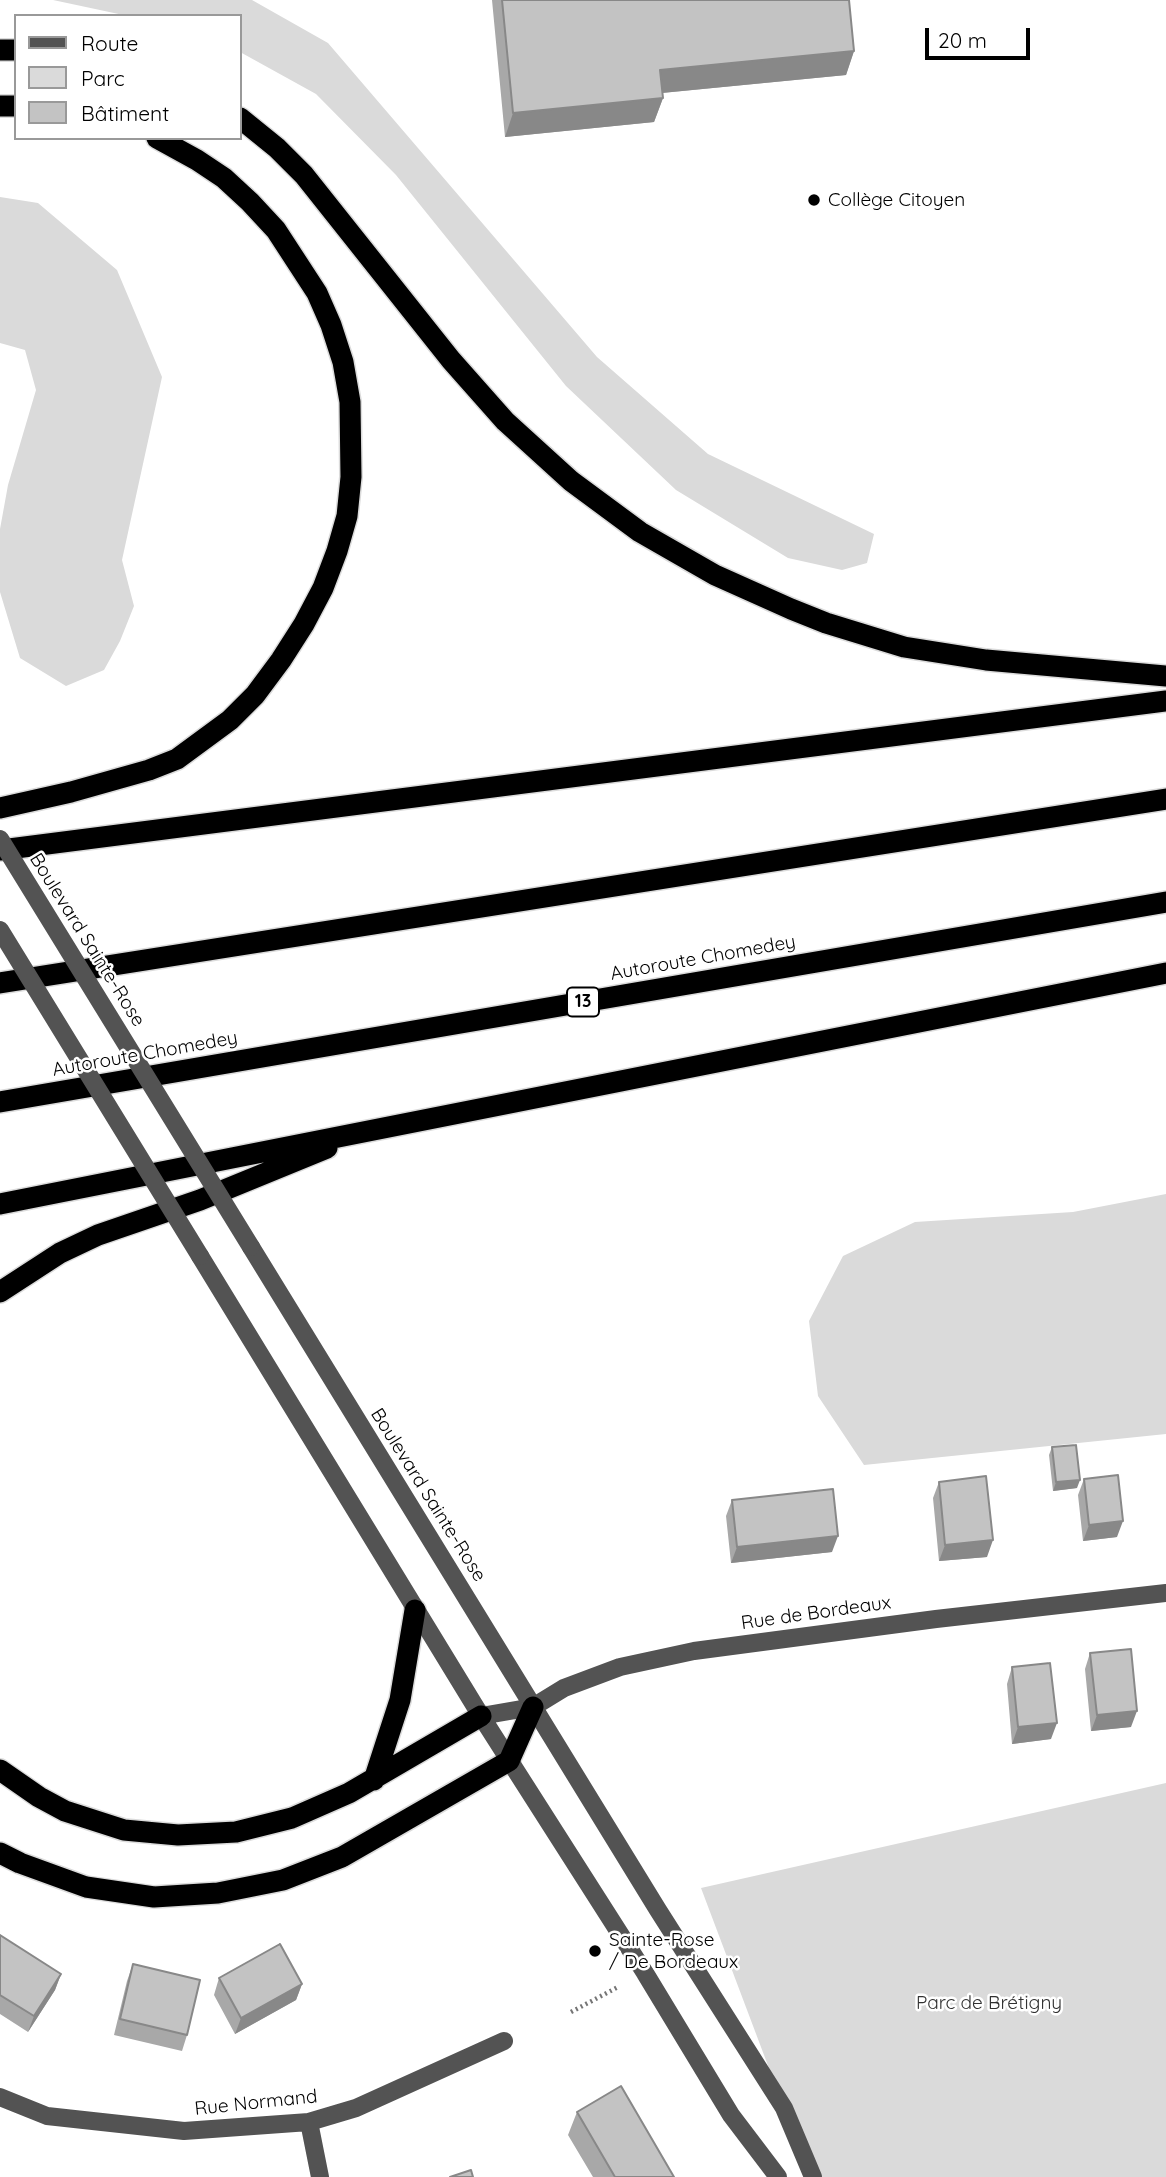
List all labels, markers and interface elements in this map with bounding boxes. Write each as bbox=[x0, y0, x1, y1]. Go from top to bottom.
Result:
legend bbox=[14, 14, 242, 140]
scale bar bbox=[928, 14, 1033, 58]
text: 20 m bbox=[938, 27, 987, 53]
text: Route bbox=[81, 30, 138, 56]
text: Parc bbox=[81, 65, 125, 91]
text: Bâtiment bbox=[81, 100, 169, 126]
place label: Collège Citoyen bbox=[828, 189, 965, 211]
marker: Collège Citoyen bbox=[806, 192, 822, 208]
street label: Boulevard Sainte-Rose bbox=[24, 849, 150, 1031]
street label: Autoroute Chomedey bbox=[609, 930, 797, 986]
road number: 13 bbox=[567, 987, 599, 1016]
street label: Autoroute Chomedey bbox=[51, 1026, 239, 1082]
street label: Boulevard Sainte-Rose bbox=[365, 1404, 491, 1586]
street label: Rue de Bordeaux bbox=[740, 1591, 892, 1635]
place label: Sainte-Rose / De Bordeaux bbox=[609, 1929, 738, 1973]
marker: Sainte-Rose / De Bordeaux bbox=[587, 1943, 603, 1959]
park label: Parc de Brétigny bbox=[916, 1992, 1062, 2014]
street label: Rue Normand bbox=[194, 2085, 318, 2121]

